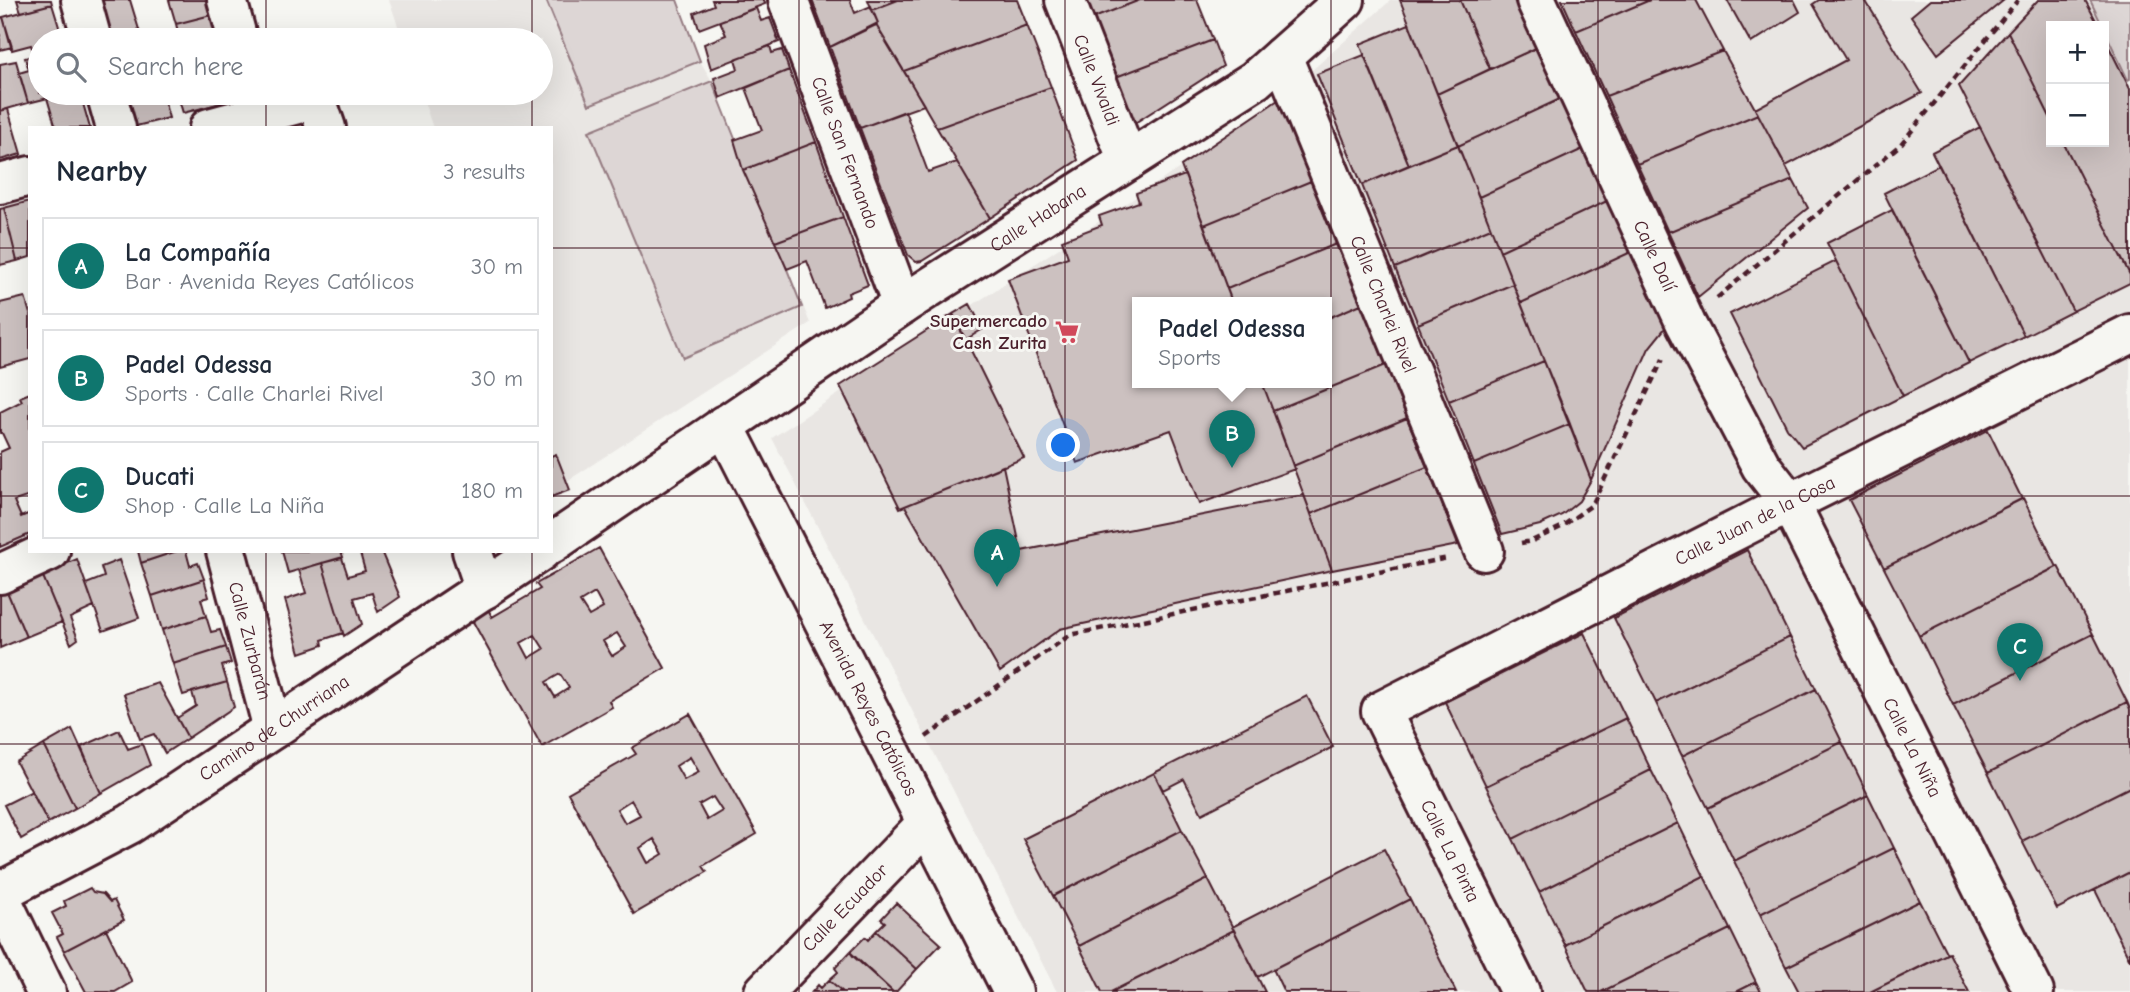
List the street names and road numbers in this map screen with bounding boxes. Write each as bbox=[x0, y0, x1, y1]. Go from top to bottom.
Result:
street label: Calle Vivaldi bbox=[1069, 31, 1124, 129]
street label: Calle San Fernando bbox=[807, 73, 884, 232]
street label: Calle Habana bbox=[986, 180, 1090, 257]
street label: Calle Dalí bbox=[1629, 217, 1681, 296]
street label: Calle Charlei Rivel bbox=[1345, 232, 1421, 376]
street label: Calle Juan de la Cosa bbox=[1671, 471, 1839, 570]
street label: Calle Zurbarán bbox=[224, 579, 276, 702]
street label: Avenida Reyes Católicos bbox=[815, 617, 922, 800]
street label: Camino de Churriana bbox=[195, 670, 354, 786]
street label: Calle La Niña bbox=[1878, 694, 1946, 801]
street label: Calle La Pinta bbox=[1416, 796, 1484, 906]
street label: Calle Ecuador bbox=[798, 859, 893, 956]

